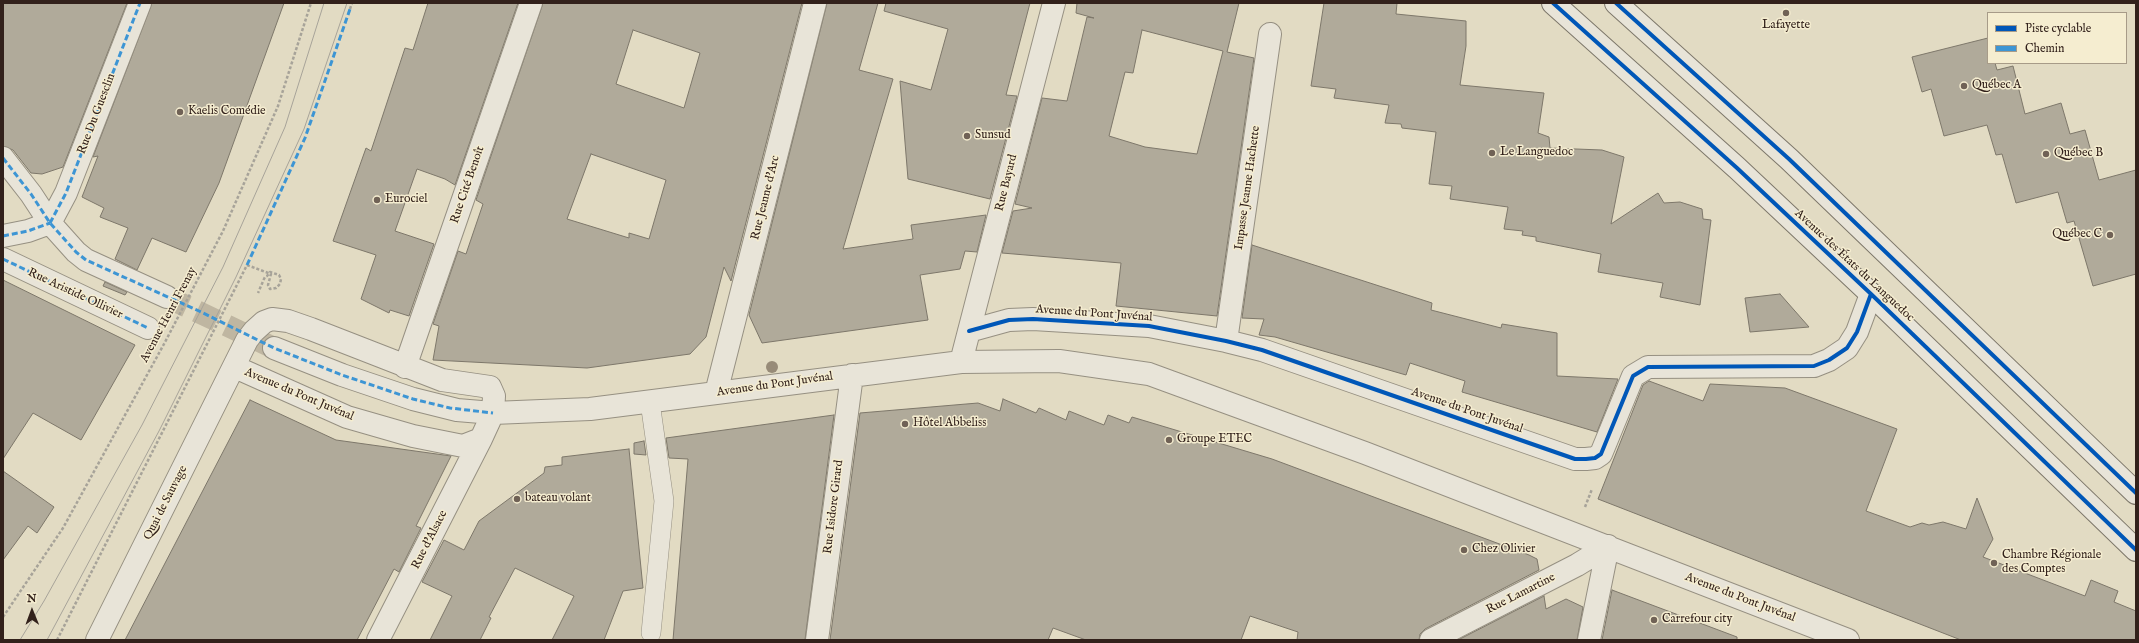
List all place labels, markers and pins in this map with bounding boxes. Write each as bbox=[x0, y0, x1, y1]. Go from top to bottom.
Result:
marker: Lafayette bbox=[1781, 8, 1791, 18]
place label: Lafayette bbox=[1762, 19, 1810, 33]
place label: Québec A bbox=[1972, 79, 2021, 93]
marker: Québec A bbox=[1959, 81, 1969, 91]
place label: Kaelis Comédie bbox=[188, 105, 266, 119]
marker: Kaelis Comédie bbox=[175, 107, 185, 117]
place label: Sunsud bbox=[975, 129, 1011, 143]
marker: Sunsud bbox=[962, 131, 972, 141]
place label: Le Languedoc bbox=[1500, 146, 1573, 160]
place label: Québec B bbox=[2054, 147, 2103, 161]
marker: Le Languedoc bbox=[1487, 148, 1497, 158]
marker: Québec B bbox=[2041, 149, 2051, 159]
place label: Eurociel bbox=[385, 193, 428, 207]
marker: Eurociel bbox=[372, 195, 382, 205]
place label: Québec C bbox=[2052, 228, 2102, 242]
marker: Québec C bbox=[2105, 230, 2115, 240]
place label: Hôtel Abbeliss bbox=[913, 417, 986, 431]
marker: Hôtel Abbeliss bbox=[900, 419, 910, 429]
place label: Groupe ETEC bbox=[1177, 433, 1252, 447]
marker: Groupe ETEC bbox=[1164, 435, 1174, 445]
place label: bateau volant bbox=[525, 492, 591, 506]
marker: bateau volant bbox=[512, 494, 522, 504]
place label: Chez Olivier bbox=[1472, 543, 1535, 557]
marker: Chez Olivier bbox=[1459, 545, 1469, 555]
place label: Chambre Régionale des Comptes bbox=[2002, 549, 2101, 577]
marker: Chambre Régionale des Comptes bbox=[1989, 558, 1999, 568]
place label: Carrefour city bbox=[1662, 613, 1732, 627]
marker: Carrefour city bbox=[1649, 615, 1659, 625]

